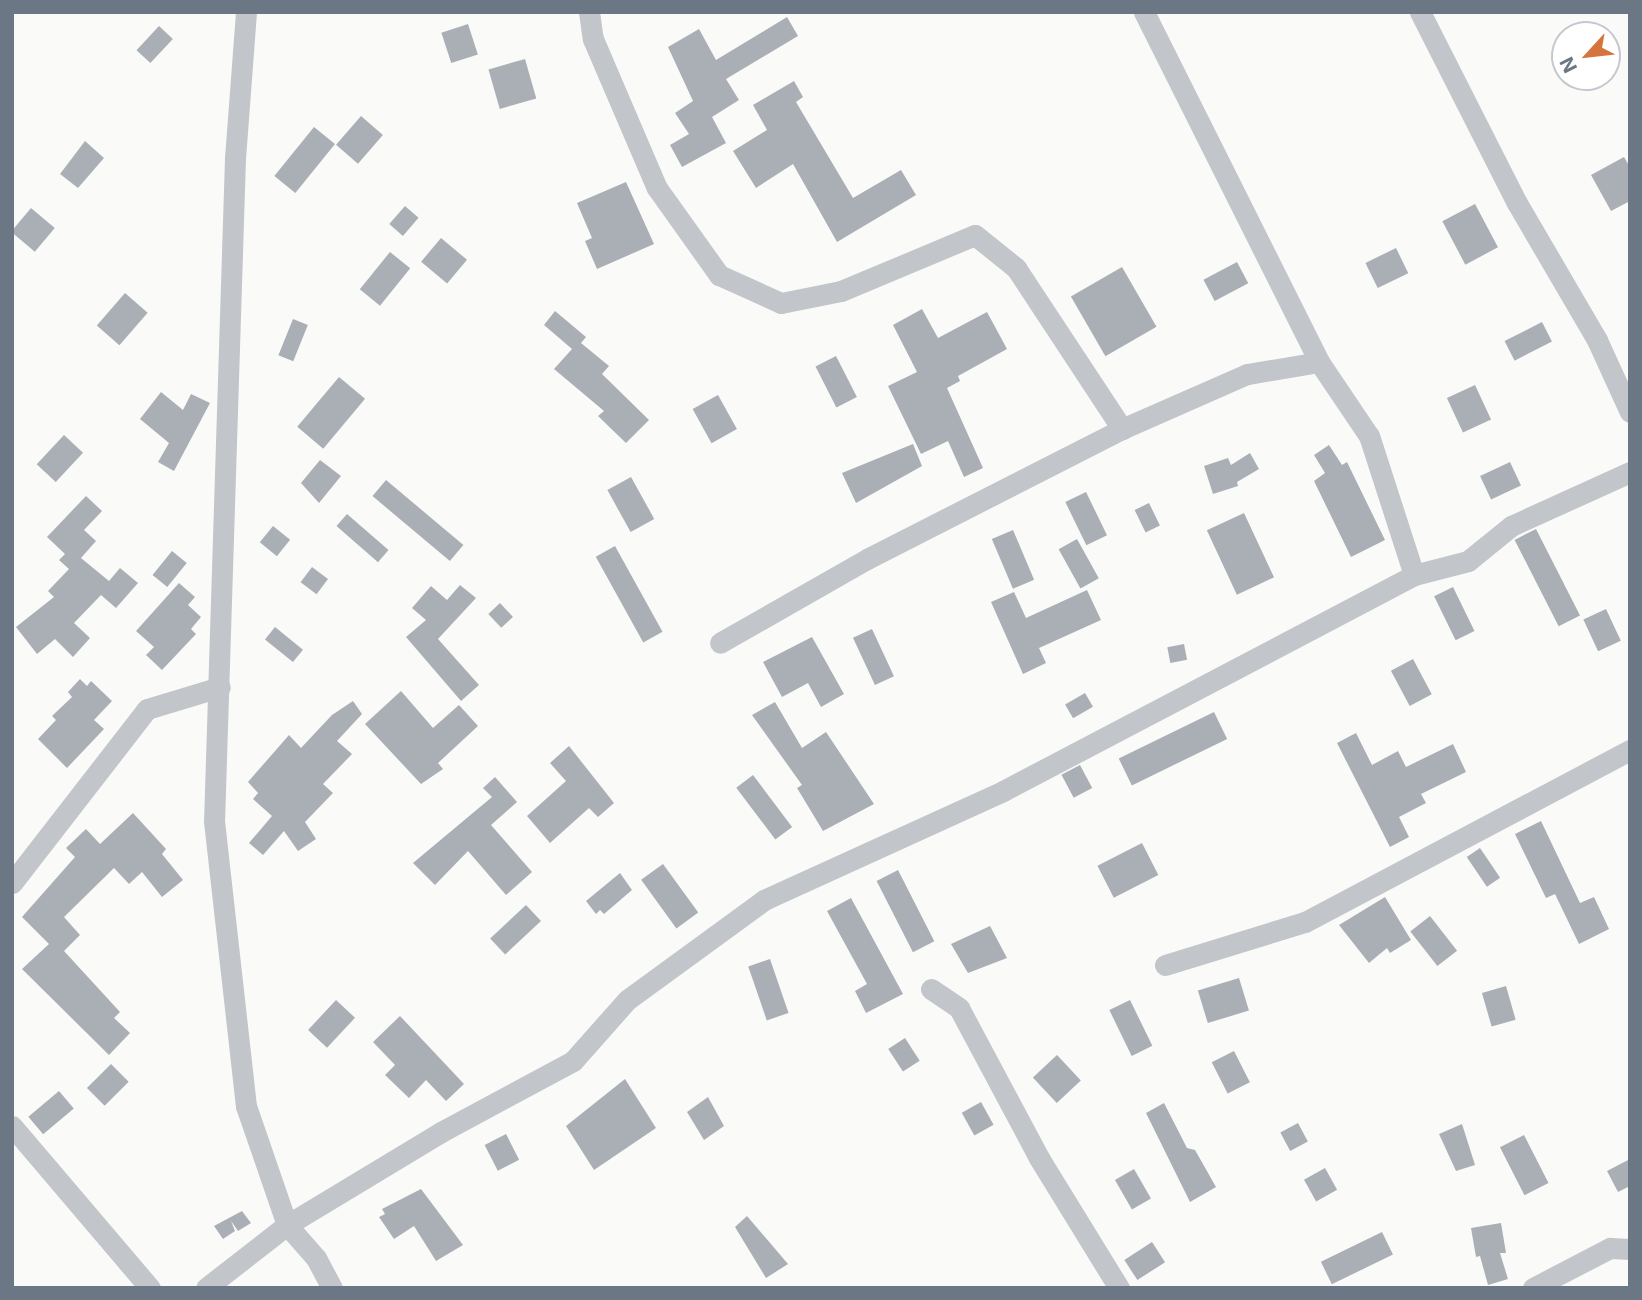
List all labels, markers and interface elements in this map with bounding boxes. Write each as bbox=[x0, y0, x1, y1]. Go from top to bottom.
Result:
north arrow bbox=[1551, 21, 1621, 91]
text: N bbox=[1555, 53, 1582, 77]

